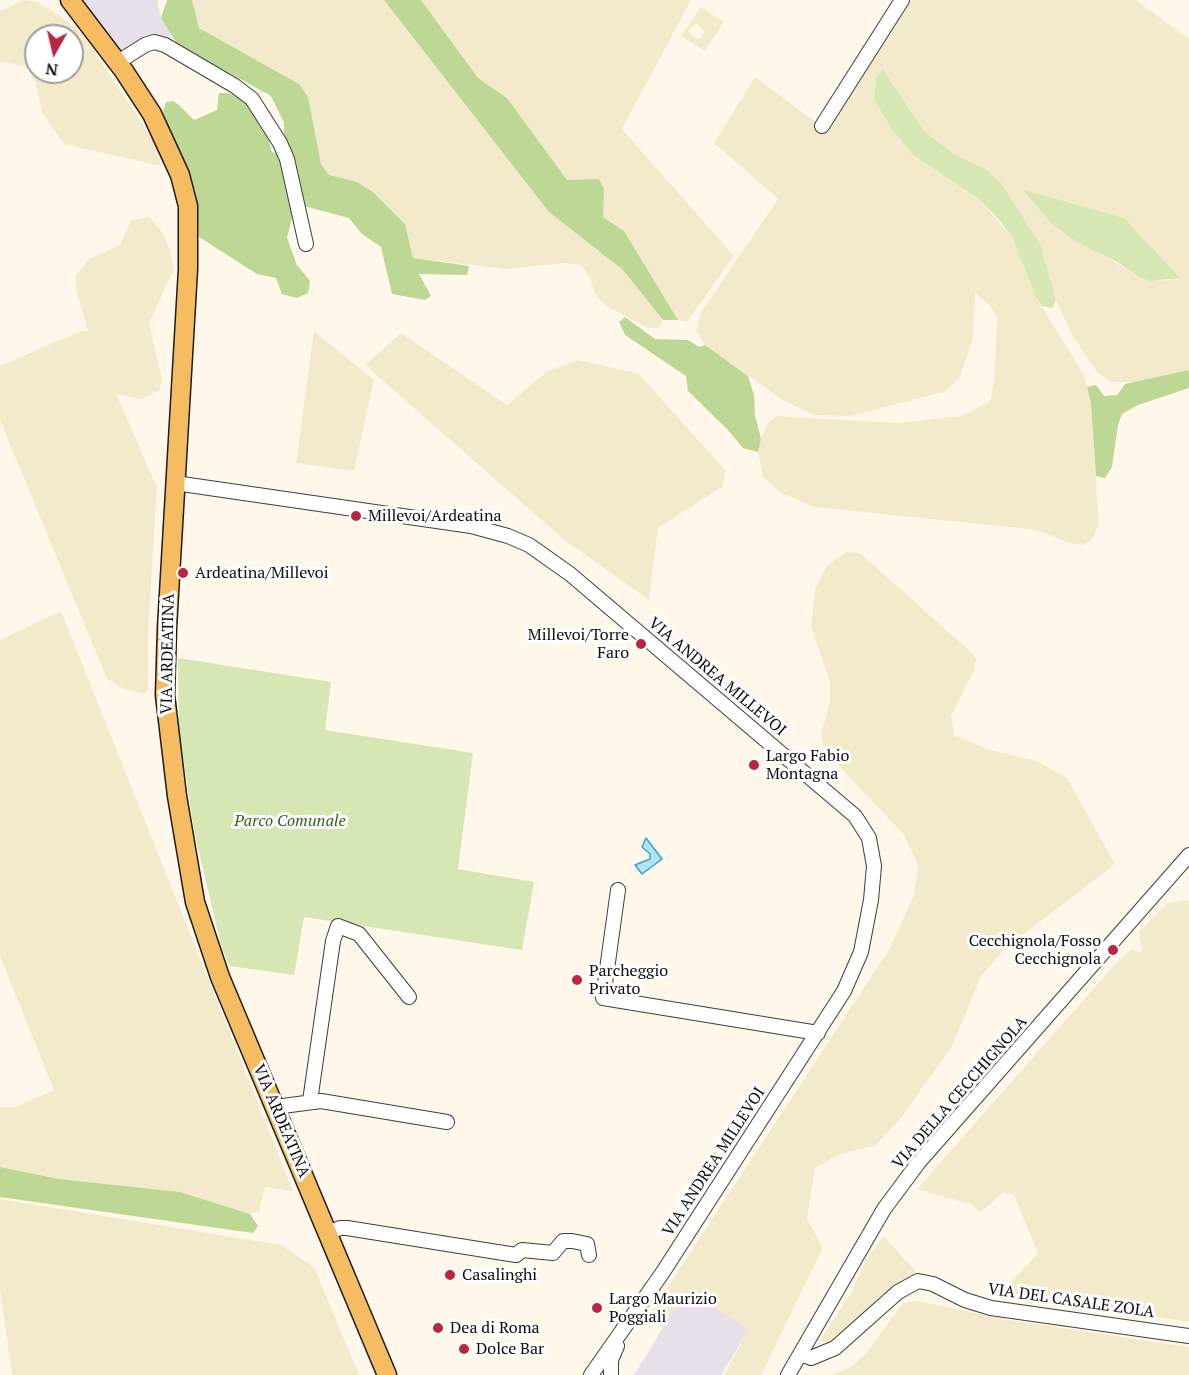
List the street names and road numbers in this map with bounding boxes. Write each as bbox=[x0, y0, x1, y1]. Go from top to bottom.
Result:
street label: VIA ARDEATINA bbox=[157, 593, 179, 715]
street label: VIA ANDREA MILLEVOI bbox=[644, 614, 790, 740]
street label: VIA DELLA CECCHIGNOLA bbox=[889, 1013, 1031, 1173]
street label: VIA ARDEATINA bbox=[249, 1062, 313, 1180]
street label: VIA ANDREA MILLEVOI bbox=[659, 1084, 769, 1240]
street label: VIA DEL CASALE ZOLA bbox=[986, 1280, 1156, 1322]

